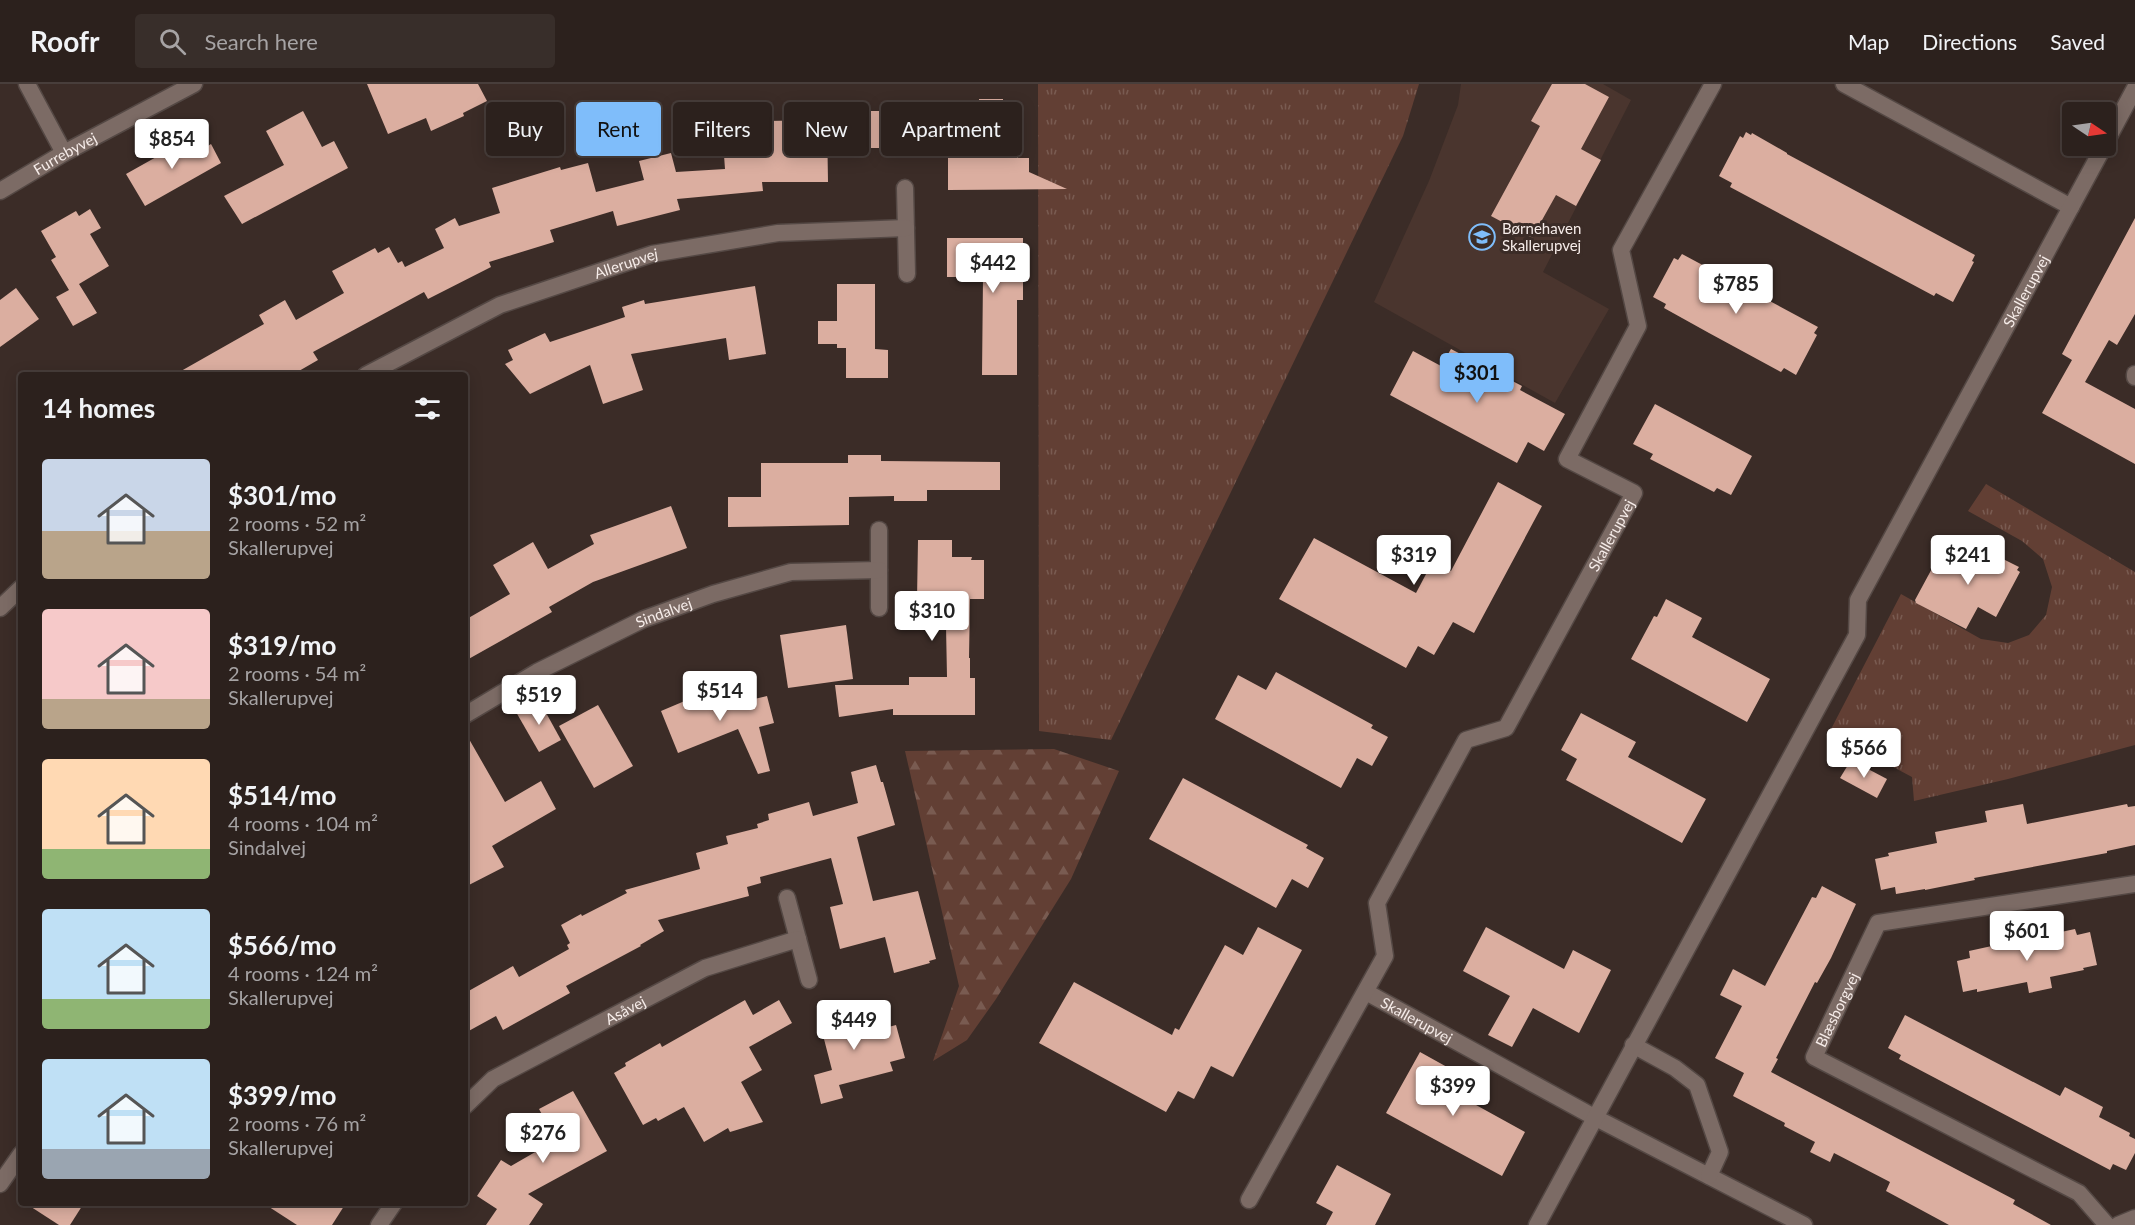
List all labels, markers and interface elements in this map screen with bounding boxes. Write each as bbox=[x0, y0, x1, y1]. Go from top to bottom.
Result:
search box bbox=[135, 14, 555, 68]
text: Roofr bbox=[30, 24, 99, 58]
icon: search bbox=[156, 25, 189, 58]
text: Search here bbox=[204, 28, 318, 55]
text: Map bbox=[1848, 29, 1889, 54]
text: Directions bbox=[1922, 29, 2017, 54]
text: Saved bbox=[2050, 29, 2105, 54]
chip: Buy bbox=[486, 102, 564, 156]
chip: Rent bbox=[576, 102, 661, 156]
chip: Filters bbox=[673, 102, 772, 156]
chip: New bbox=[784, 102, 869, 156]
chip: Apartment bbox=[881, 102, 1022, 156]
north arrow bbox=[2062, 102, 2116, 156]
map controls bbox=[2062, 102, 2116, 156]
pin: $854 bbox=[136, 119, 208, 170]
text: $854 bbox=[149, 126, 195, 150]
street label: Furrebyvej bbox=[30, 128, 100, 178]
place label: Børnehaven Skallerupvej bbox=[1502, 219, 1581, 254]
school or university icon: Børnehaven Skallerupvej bbox=[1467, 222, 1497, 252]
pin: $442 bbox=[957, 243, 1029, 294]
street label: Allerupvej bbox=[592, 244, 659, 282]
text: $442 bbox=[970, 250, 1016, 274]
street label: Skallerupvej bbox=[1999, 252, 2052, 330]
pin: $785 bbox=[1700, 264, 1772, 315]
text: $785 bbox=[1713, 271, 1759, 295]
pin: $301 bbox=[1441, 353, 1513, 404]
text: $301 bbox=[1454, 360, 1500, 384]
text: 14 homes bbox=[42, 392, 155, 424]
icon: filters bbox=[411, 392, 444, 425]
text: $301/mo bbox=[228, 479, 336, 511]
icon: home bbox=[90, 483, 162, 555]
street label: Skallerupvej bbox=[1584, 496, 1638, 574]
text: 2 rooms · 52 m² bbox=[228, 511, 366, 535]
text: Skallerupvej bbox=[228, 535, 334, 559]
pin: $319 bbox=[1378, 535, 1450, 586]
pin: $241 bbox=[1932, 535, 2004, 586]
text: $319 bbox=[1391, 542, 1437, 566]
text: $241 bbox=[1945, 542, 1991, 566]
pin: $310 bbox=[896, 591, 968, 642]
street label: Sindalvej bbox=[632, 594, 694, 631]
text: $310 bbox=[909, 598, 955, 622]
text: $319/mo bbox=[228, 629, 336, 661]
icon: home bbox=[90, 633, 162, 705]
text: 2 rooms · 54 m² bbox=[228, 661, 366, 685]
pin: $514 bbox=[684, 671, 756, 722]
pin: $519 bbox=[503, 675, 575, 726]
text: $514 bbox=[697, 678, 743, 702]
text: $519 bbox=[516, 682, 562, 706]
text: Skallerupvej bbox=[228, 685, 334, 709]
pin: $566 bbox=[1828, 728, 1900, 779]
text: $566 bbox=[1841, 735, 1887, 759]
text: $514/mo bbox=[228, 779, 336, 811]
icon: home bbox=[90, 783, 162, 855]
text: 4 rooms · 104 m² bbox=[228, 811, 378, 835]
text: Sindalvej bbox=[228, 835, 306, 859]
pin: $601 bbox=[1991, 911, 2063, 962]
text: $601 bbox=[2004, 918, 2050, 942]
text: $566/mo bbox=[228, 929, 336, 961]
icon: home bbox=[90, 933, 162, 1005]
text: 4 rooms · 124 m² bbox=[228, 961, 378, 985]
street label: Blæsborgvej bbox=[1811, 969, 1862, 1050]
text: Skallerupvej bbox=[228, 985, 334, 1009]
street label: Asåvej bbox=[602, 992, 648, 1028]
street label: Skallerupvej bbox=[1378, 993, 1456, 1047]
pin: $449 bbox=[818, 1000, 890, 1051]
text: $449 bbox=[831, 1007, 877, 1031]
pin: $399 bbox=[1417, 1066, 1489, 1117]
text: $399 bbox=[1430, 1073, 1476, 1097]
text: $399/mo bbox=[228, 1079, 336, 1111]
icon: home bbox=[90, 1083, 162, 1155]
text: 2 rooms · 76 m² bbox=[228, 1111, 366, 1135]
pin: $276 bbox=[507, 1113, 579, 1164]
text: $276 bbox=[520, 1120, 566, 1144]
text: Skallerupvej bbox=[228, 1135, 334, 1159]

